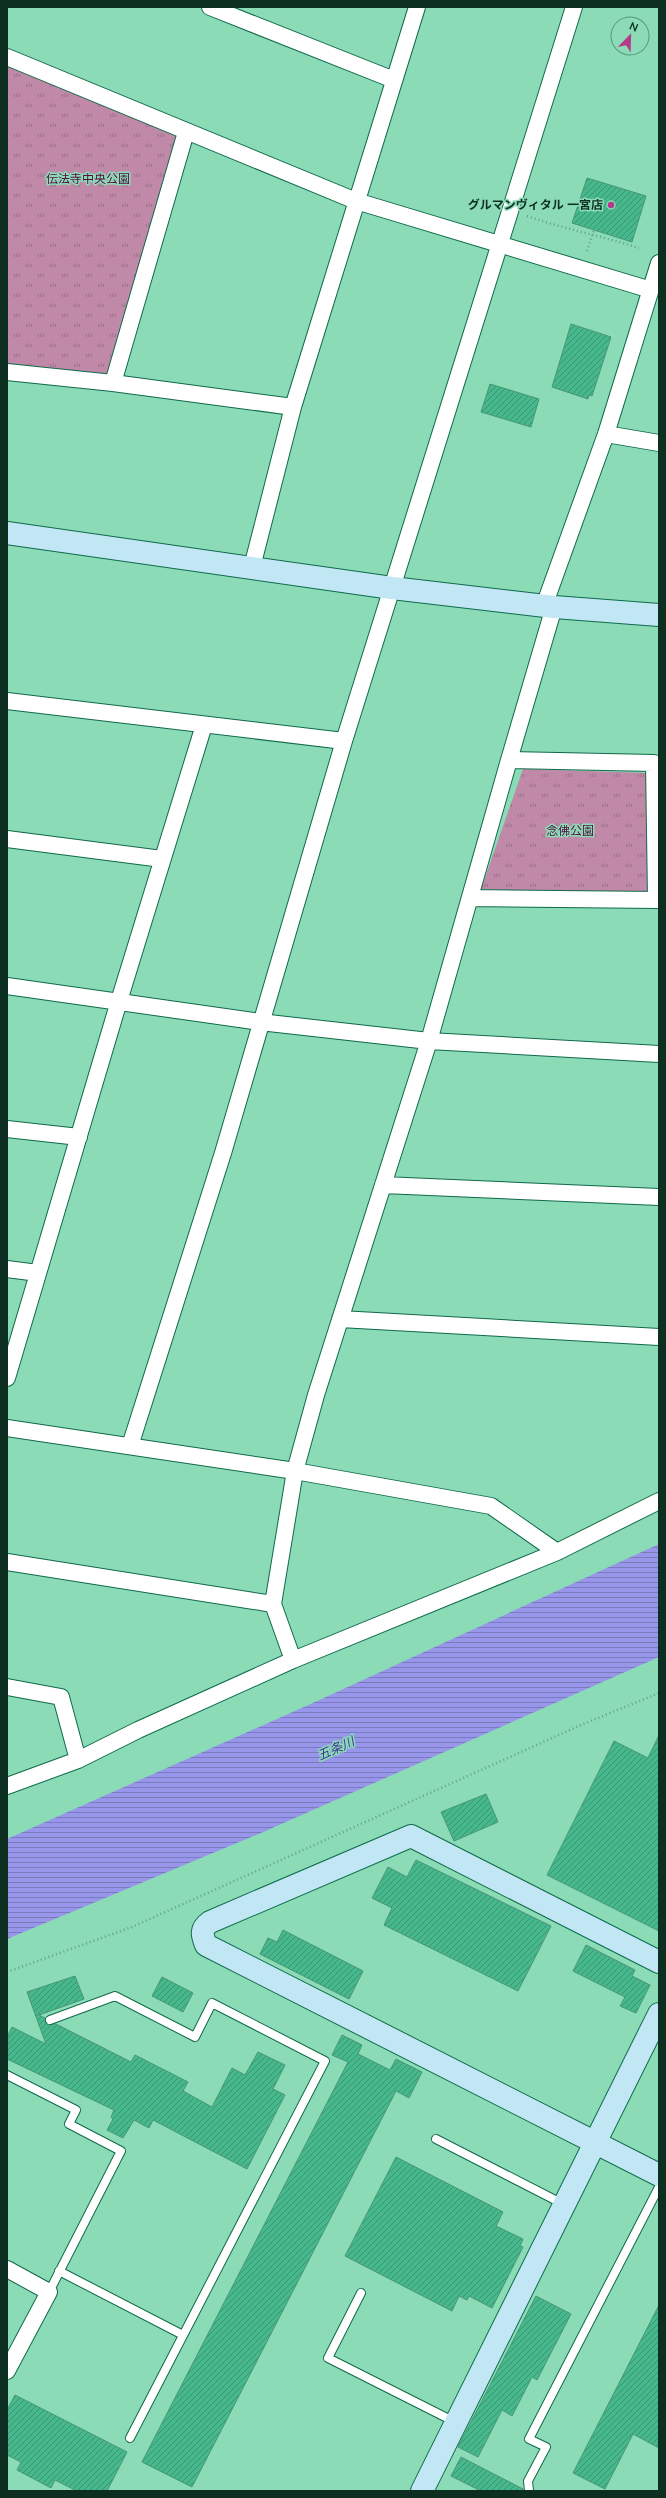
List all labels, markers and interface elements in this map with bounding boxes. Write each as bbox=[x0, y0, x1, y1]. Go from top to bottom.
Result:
north arrow bbox=[610, 16, 650, 56]
text: N bbox=[627, 19, 640, 36]
park label: 伝法寺中央公園 bbox=[46, 171, 130, 187]
place label: グルマンヴィタル 一宮店 bbox=[468, 197, 603, 213]
marker: グルマンヴィタル 一宮店 bbox=[606, 200, 616, 210]
park label: 念佛公園 bbox=[546, 823, 594, 839]
water label: 五条川 bbox=[315, 1732, 359, 1765]

